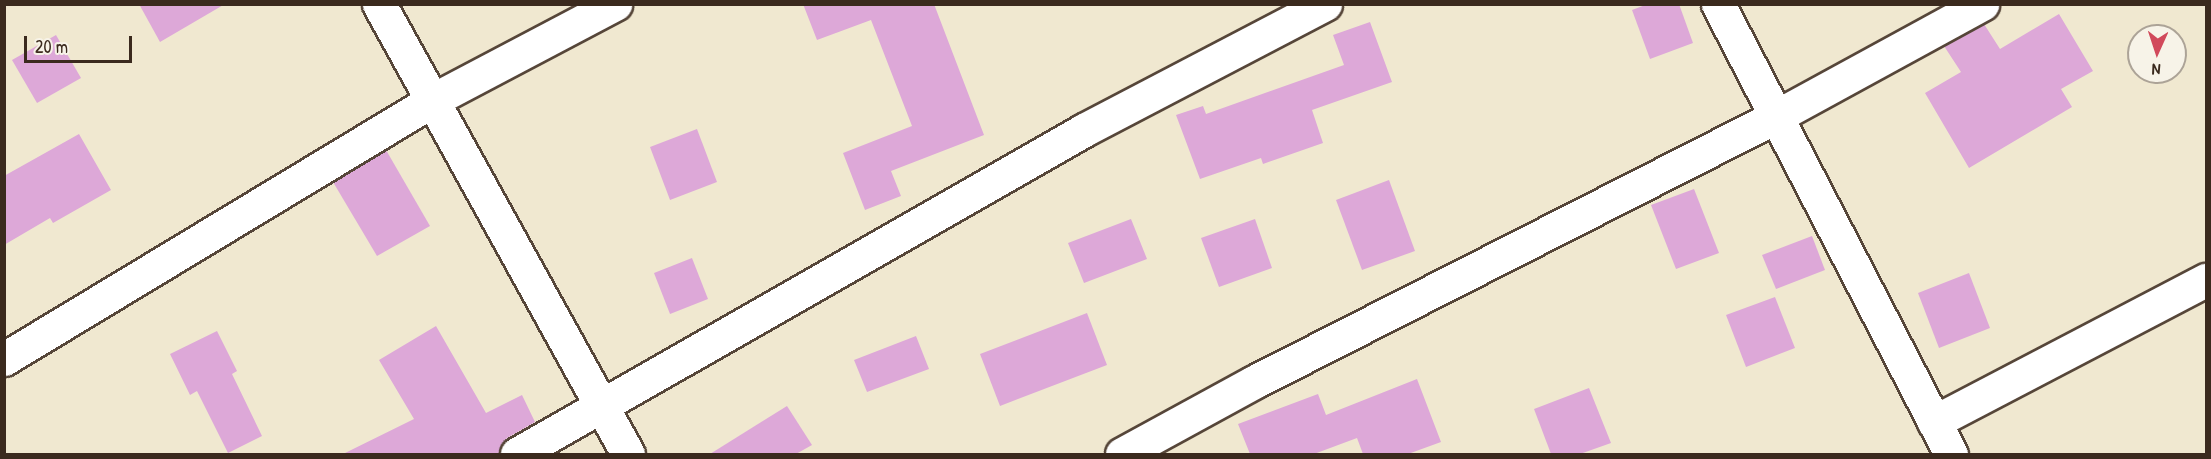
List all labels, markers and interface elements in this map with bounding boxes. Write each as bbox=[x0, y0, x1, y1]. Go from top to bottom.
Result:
scale bar bbox=[27, 24, 135, 62]
north arrow bbox=[2127, 24, 2187, 84]
text: 20 m bbox=[35, 34, 68, 59]
text: N bbox=[2151, 59, 2161, 81]

